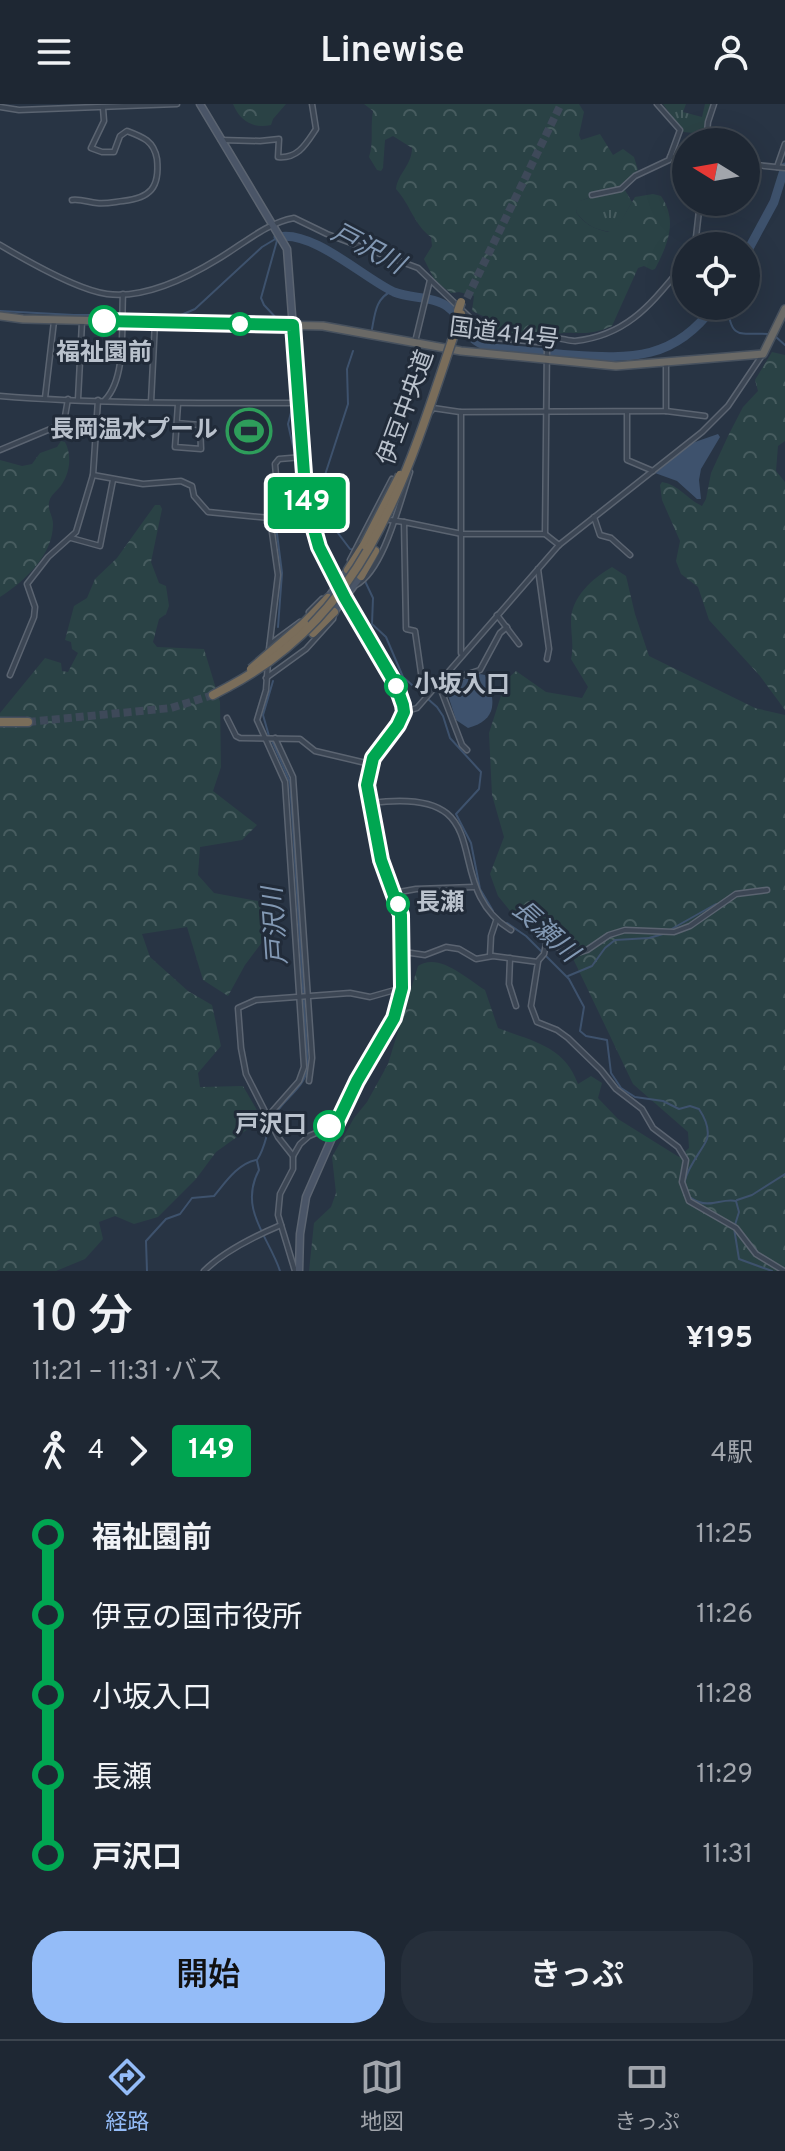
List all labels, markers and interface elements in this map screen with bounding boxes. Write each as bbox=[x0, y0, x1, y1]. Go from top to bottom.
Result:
text: Linewise bbox=[320, 29, 465, 75]
icon: menu bbox=[32, 30, 76, 74]
icon: person bbox=[709, 30, 753, 74]
north arrow bbox=[672, 128, 760, 216]
map controls bbox=[672, 128, 760, 320]
water label: 戸沢川 bbox=[325, 217, 412, 284]
button: locate bbox=[672, 232, 760, 320]
marker: 福祉園前 bbox=[89, 306, 119, 336]
unlabelled marker bbox=[229, 313, 251, 335]
street label: 国道414号 bbox=[447, 313, 561, 357]
place label: 福祉園前 bbox=[56, 339, 152, 369]
street label: 伊豆中央道 bbox=[372, 346, 442, 470]
sports icon: 長岡温水プール bbox=[225, 407, 273, 455]
place label: 長岡温水プール bbox=[50, 416, 218, 446]
line badge: 149 bbox=[261, 477, 353, 529]
text: 149 bbox=[284, 485, 330, 521]
place label: 小坂入口 bbox=[414, 671, 510, 701]
marker: 小坂入口 bbox=[385, 675, 407, 697]
water label: 戸沢川 bbox=[258, 883, 296, 966]
place label: 長瀬 bbox=[416, 889, 464, 919]
marker: 長瀬 bbox=[387, 893, 409, 915]
water label: 長瀬川 bbox=[504, 894, 586, 972]
place label: 戸沢口 bbox=[235, 1111, 307, 1141]
marker: 戸沢口 bbox=[314, 1111, 344, 1141]
text: 10 分 bbox=[32, 1291, 133, 1347]
text: ¥195 bbox=[686, 1321, 753, 1358]
text: 11:21 – 11:31 · バス bbox=[32, 1356, 223, 1389]
icon: walk bbox=[32, 1429, 76, 1473]
icon: forward bbox=[116, 1429, 160, 1473]
text: 149 bbox=[188, 1433, 235, 1469]
text: 4 bbox=[88, 1435, 104, 1468]
text: 4駅 bbox=[711, 1438, 753, 1471]
text: 11:25 bbox=[696, 1519, 753, 1552]
text: 福祉園前 bbox=[92, 1521, 212, 1558]
text: 11:26 bbox=[696, 1599, 753, 1632]
text: 伊豆の国市役所 bbox=[92, 1601, 302, 1638]
text: 11:28 bbox=[696, 1679, 753, 1712]
text: 小坂入口 bbox=[92, 1681, 212, 1718]
text: 11:29 bbox=[696, 1759, 753, 1792]
text: 長瀬 bbox=[92, 1761, 152, 1798]
text: 11:31 bbox=[702, 1839, 753, 1872]
text: 戸沢口 bbox=[92, 1841, 182, 1878]
button: 開始 bbox=[32, 1931, 385, 2023]
button: きっぷ bbox=[401, 1931, 753, 2023]
tab: 経路 bbox=[105, 2055, 149, 2137]
tab: 地図 bbox=[360, 2055, 404, 2137]
tab: きっぷ bbox=[615, 2055, 680, 2137]

